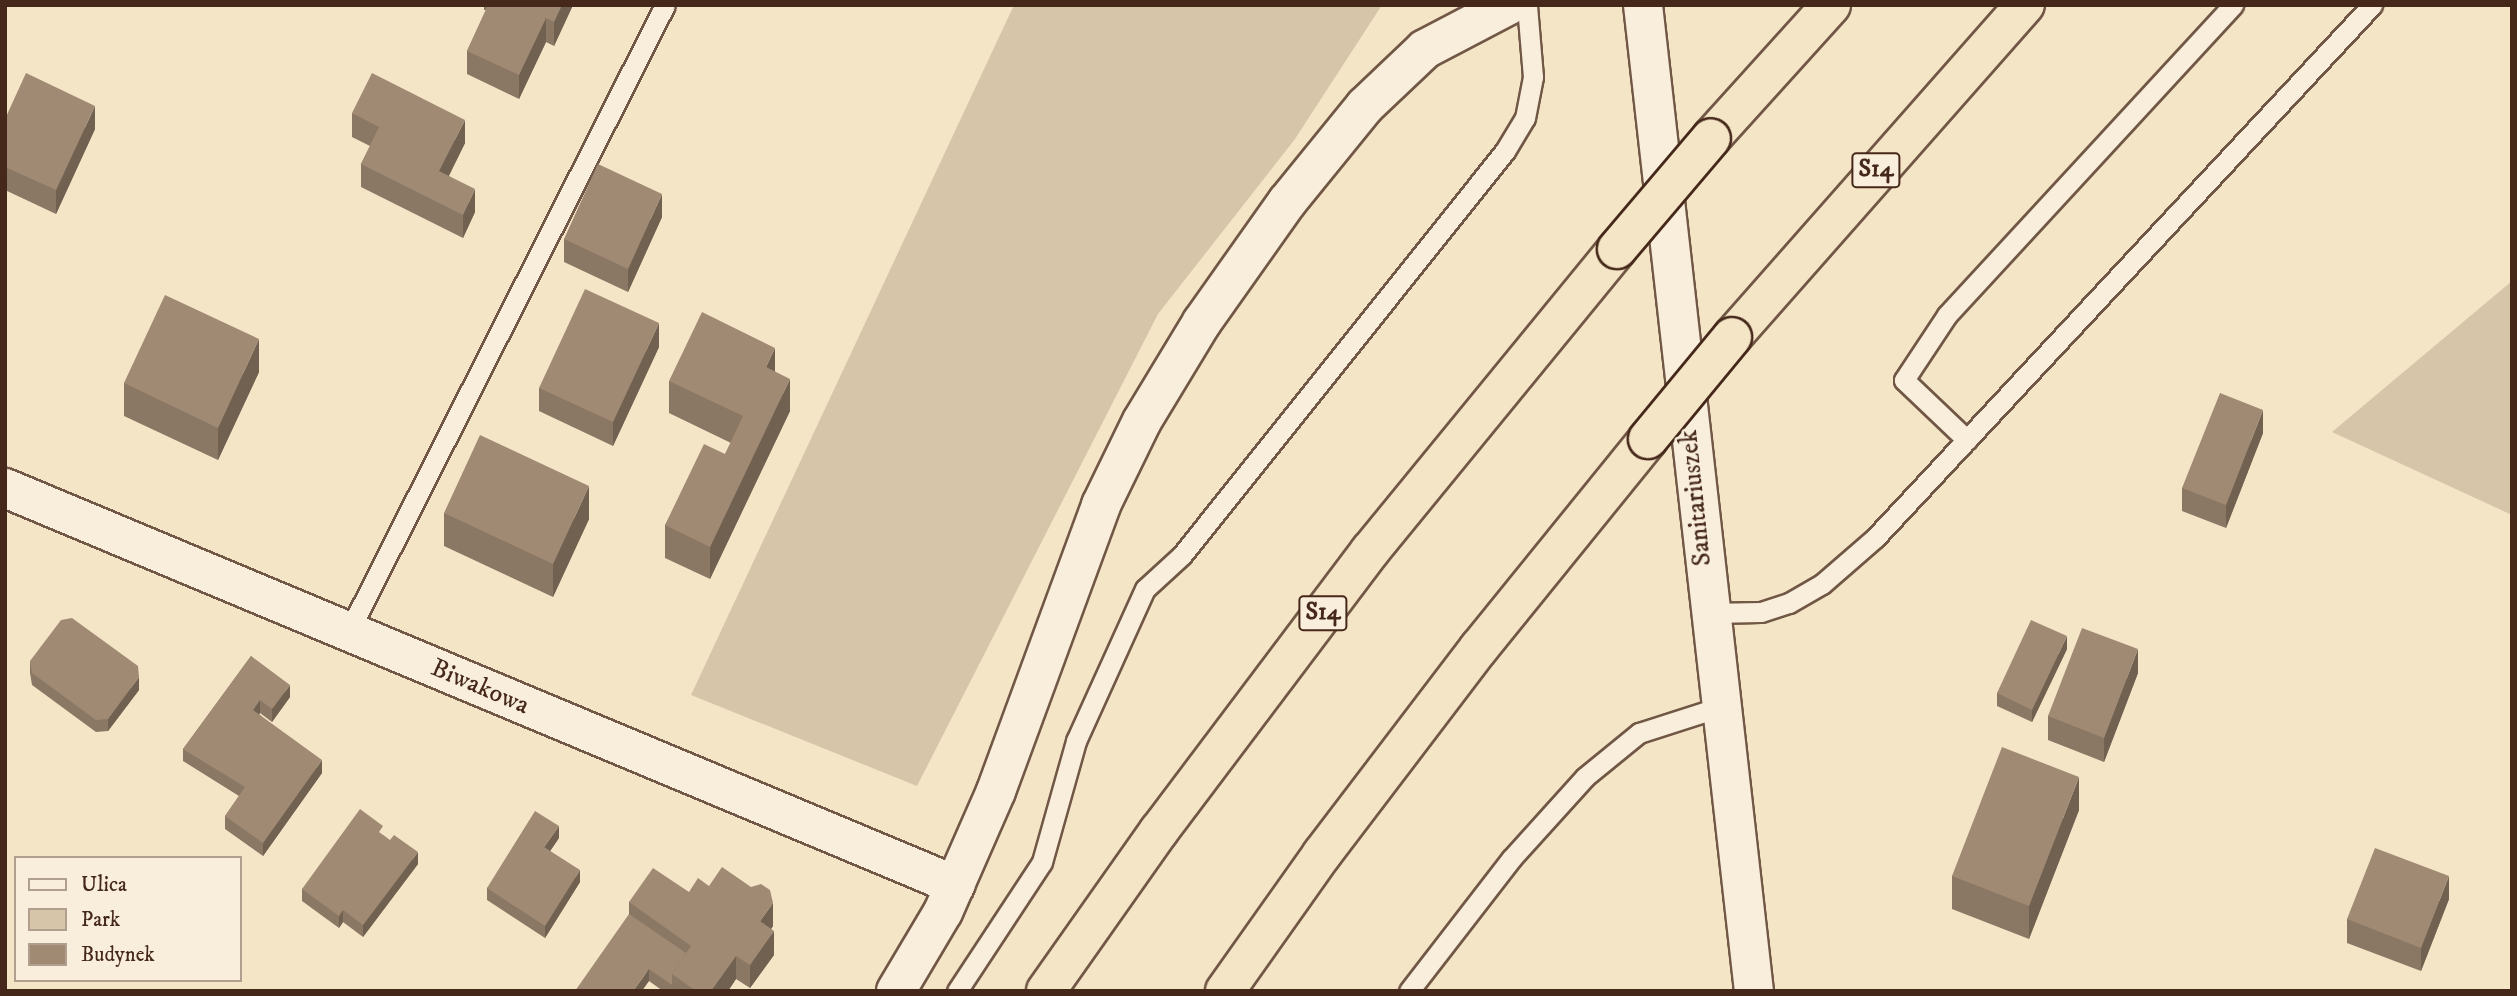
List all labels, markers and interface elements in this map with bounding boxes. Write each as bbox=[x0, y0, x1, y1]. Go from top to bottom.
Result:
road number: S14 bbox=[1850, 150, 1902, 190]
street label: Sanitariuszek bbox=[1673, 428, 1719, 568]
road number: S14 bbox=[1297, 592, 1349, 634]
street label: Biwakowa bbox=[426, 652, 534, 722]
legend bbox=[14, 856, 242, 982]
text: Ulica bbox=[81, 872, 127, 898]
text: Park bbox=[81, 907, 120, 933]
text: Budynek bbox=[81, 942, 155, 968]

